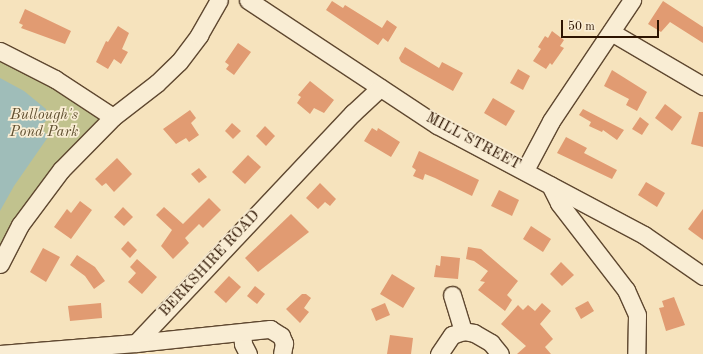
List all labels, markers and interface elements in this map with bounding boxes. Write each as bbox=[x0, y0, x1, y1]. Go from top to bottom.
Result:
scale bar bbox=[563, 12, 661, 38]
text: 50 m bbox=[568, 21, 595, 33]
park label: Bullough's Pond Park bbox=[10, 106, 78, 141]
street label: MILL STREET bbox=[422, 109, 524, 175]
street label: BERKSHIRE ROAD bbox=[156, 207, 264, 321]

